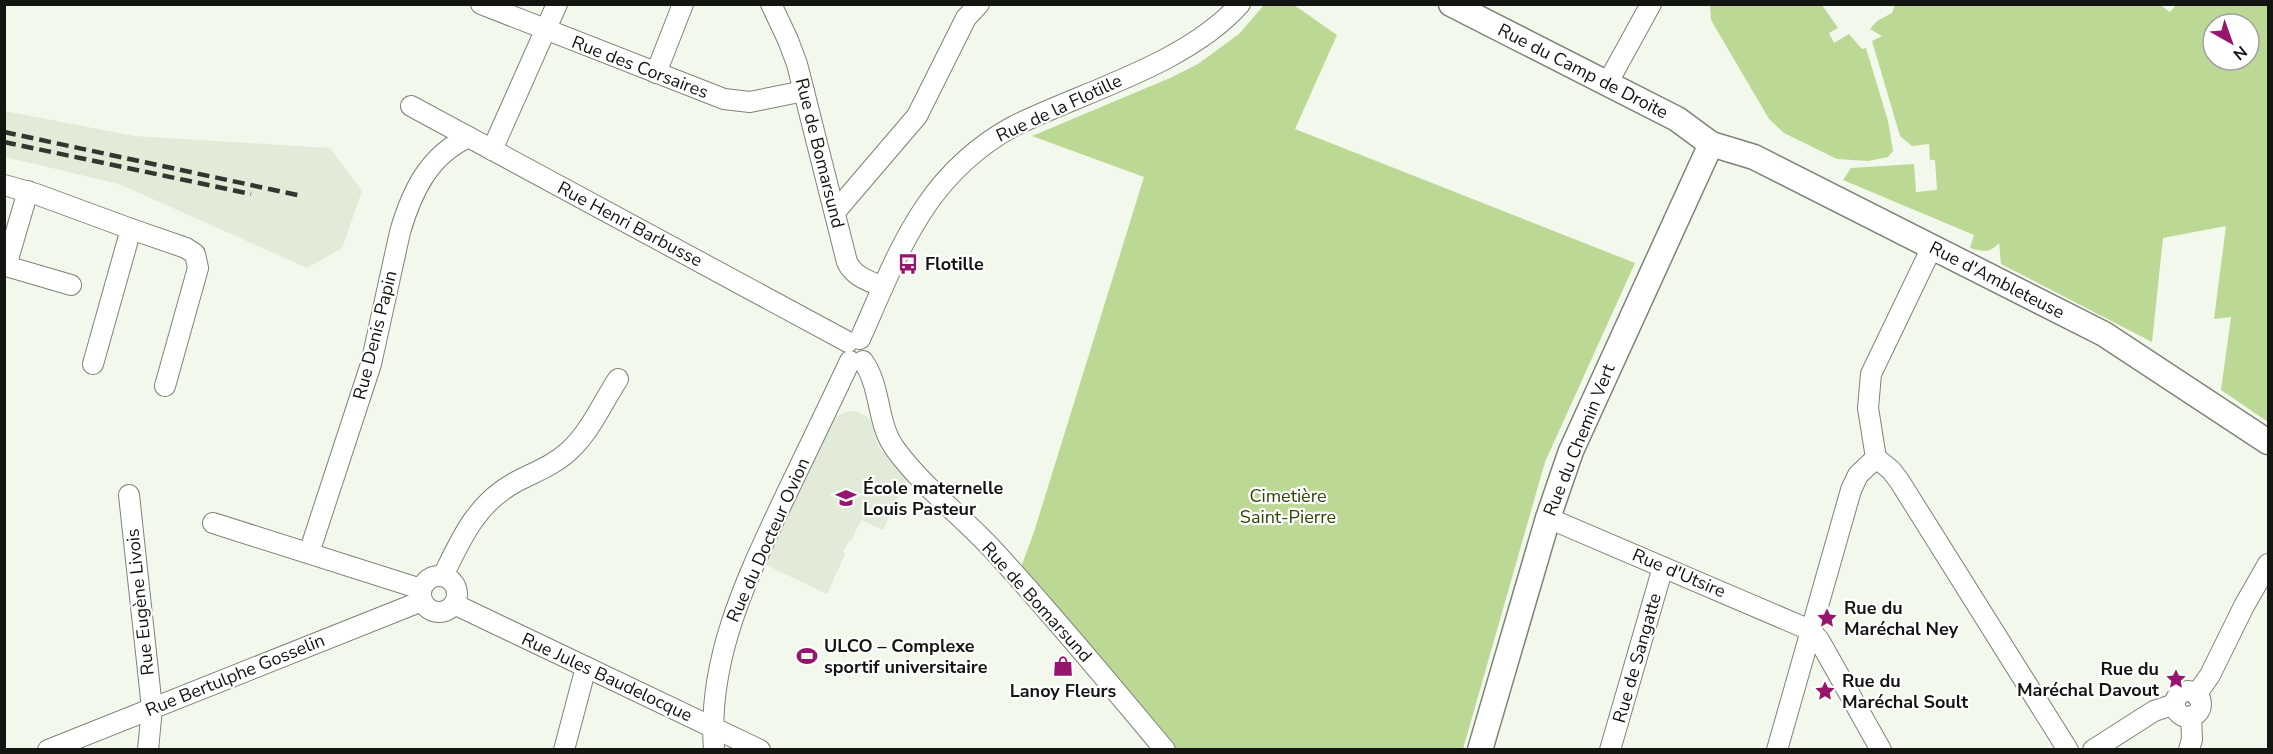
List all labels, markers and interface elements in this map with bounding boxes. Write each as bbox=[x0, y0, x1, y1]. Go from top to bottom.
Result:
north arrow bbox=[2201, 12, 2261, 72]
street label: Rue du Camp de Droite bbox=[1494, 18, 1672, 124]
street label: Rue des Corsaires bbox=[568, 30, 712, 104]
text: N bbox=[2228, 40, 2252, 65]
street label: Rue de la Flotille bbox=[992, 68, 1126, 148]
street label: Rue de Bomarsund bbox=[790, 75, 850, 231]
street label: Rue Henri Barbusse bbox=[553, 176, 707, 272]
street label: Rue d'Ambleteuse bbox=[1925, 236, 2069, 324]
bus stop icon: Flotille bbox=[896, 252, 920, 276]
place label: Flotille bbox=[925, 252, 984, 276]
street label: Rue Denis Papin bbox=[347, 268, 403, 402]
street label: Rue du Chemin Vert bbox=[1538, 360, 1621, 520]
street label: Rue du Docteur Ovion bbox=[721, 454, 815, 626]
place label: École maternelle Louis Pasteur bbox=[863, 476, 1004, 521]
park label: Cimetière Saint-Pierre bbox=[1240, 484, 1336, 529]
school or university icon: École maternelle Louis Pasteur bbox=[834, 486, 858, 510]
street label: Rue Eugène Livois bbox=[120, 527, 160, 677]
street label: Rue de Bomarsund bbox=[977, 537, 1097, 667]
street label: Rue d'Utsire bbox=[1629, 543, 1729, 603]
street label: Rue de Sangatte bbox=[1607, 590, 1667, 726]
place label: Rue du Maréchal Ney bbox=[1844, 596, 1959, 641]
place icon: Rue du Maréchal Ney bbox=[1815, 606, 1839, 630]
street label: Rue Jules Baudelocque bbox=[518, 627, 696, 727]
street label: Rue Bertulphe Gosselin bbox=[142, 628, 328, 722]
place label: ULCO – Complexe sportif universitaire bbox=[824, 634, 988, 679]
sports icon: ULCO – Complexe sportif universitaire bbox=[795, 644, 819, 668]
shop icon: Lanoy Fleurs bbox=[1051, 654, 1075, 678]
place label: Rue du Maréchal Davout bbox=[2017, 657, 2159, 702]
place icon: Rue du Maréchal Davout bbox=[2164, 667, 2188, 691]
place label: Rue du Maréchal Soult bbox=[1842, 669, 1968, 714]
place label: Lanoy Fleurs bbox=[1010, 679, 1117, 703]
place icon: Rue du Maréchal Soult bbox=[1813, 679, 1837, 703]

